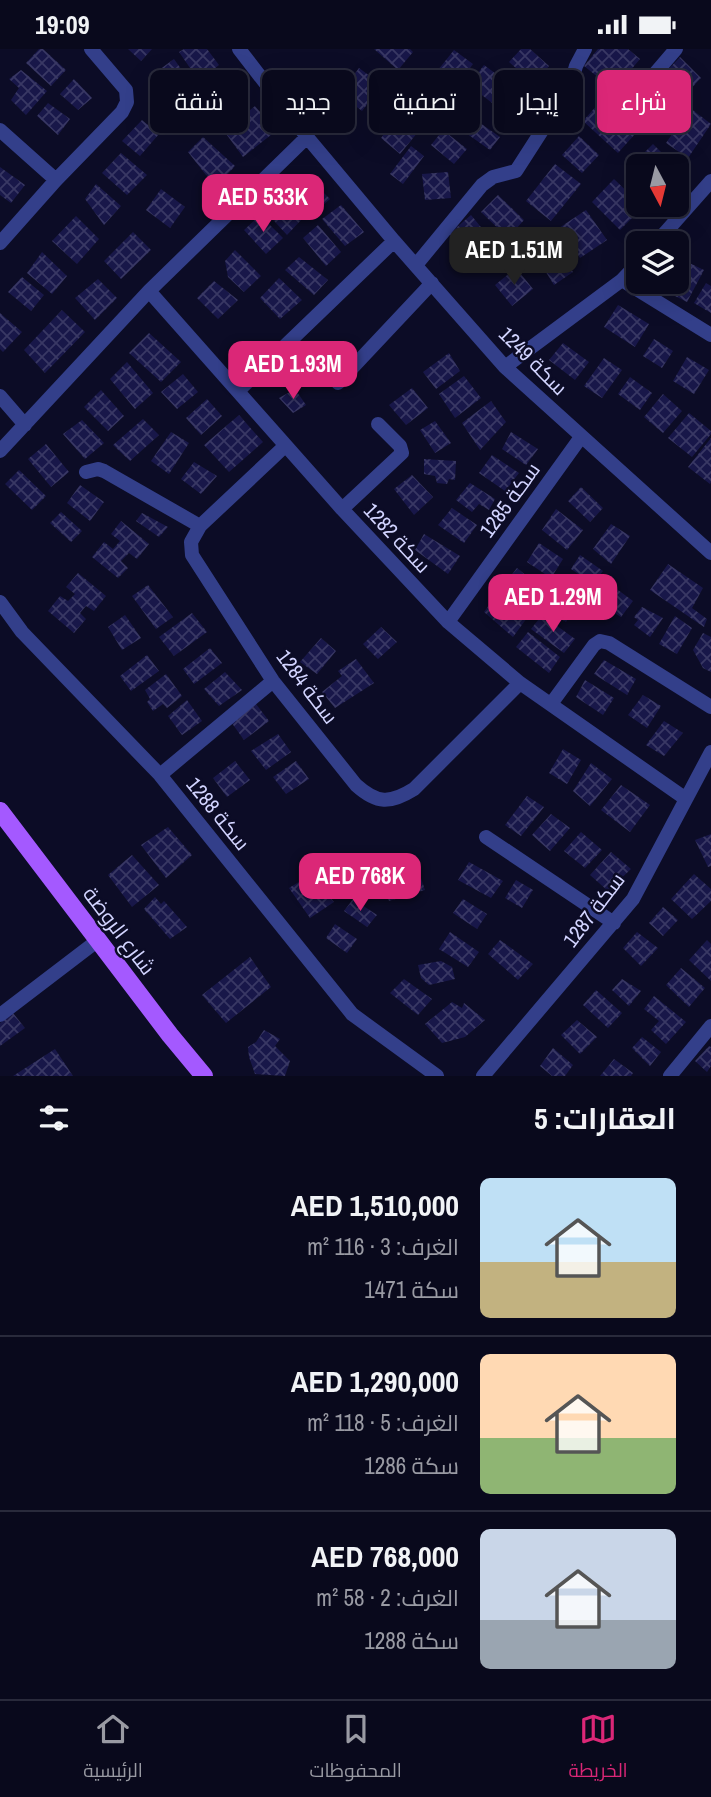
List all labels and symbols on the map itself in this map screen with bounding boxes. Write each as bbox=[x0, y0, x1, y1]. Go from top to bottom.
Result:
north arrow bbox=[626, 154, 690, 217]
pin: AED 533K bbox=[191, 174, 335, 234]
pin: AED 1.51M bbox=[434, 227, 594, 287]
street label: سكة 1249 bbox=[493, 320, 574, 401]
pin: AED 1.93M bbox=[213, 341, 373, 401]
street label: سكة 1285 bbox=[472, 456, 547, 543]
street label: سكة 1282 bbox=[357, 496, 437, 579]
pin: AED 1.29M bbox=[473, 575, 633, 634]
street label: سكة 1284 bbox=[270, 643, 345, 730]
street label: سكة 1288 bbox=[180, 771, 257, 856]
pin: AED 768K bbox=[288, 853, 432, 913]
street label: سكة 1287 bbox=[556, 866, 631, 953]
street label: شارع الروضة bbox=[77, 880, 162, 981]

